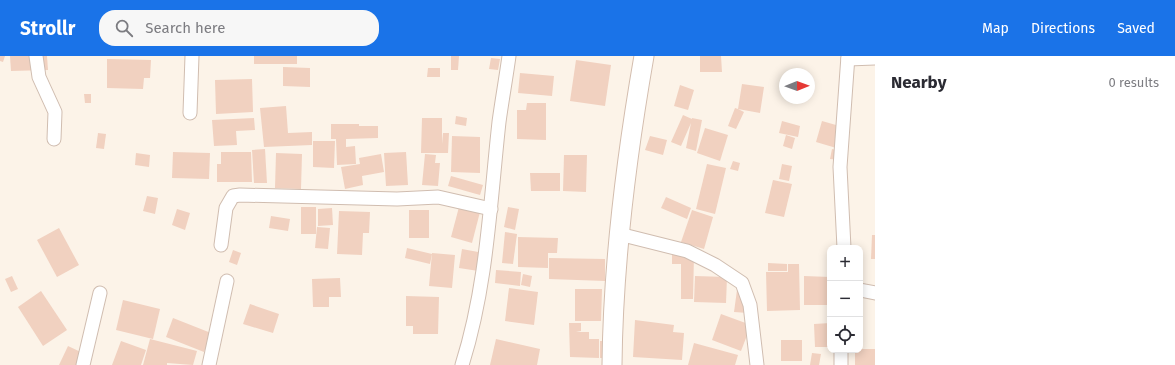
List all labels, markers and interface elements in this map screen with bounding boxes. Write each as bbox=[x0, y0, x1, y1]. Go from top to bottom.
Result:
search box bbox=[99, 10, 379, 46]
text: Strollr bbox=[20, 17, 75, 40]
icon: search bbox=[113, 17, 135, 39]
text: Search here bbox=[145, 19, 225, 37]
text: Map bbox=[982, 20, 1009, 37]
text: Directions bbox=[1031, 20, 1095, 37]
text: Saved bbox=[1117, 20, 1155, 37]
north arrow bbox=[779, 68, 815, 104]
text: Nearby bbox=[891, 72, 946, 93]
text: 0 results bbox=[1108, 75, 1159, 90]
map controls bbox=[827, 245, 863, 353]
button: + bbox=[827, 245, 863, 281]
button: − bbox=[827, 281, 863, 317]
button: locate bbox=[827, 317, 863, 353]

